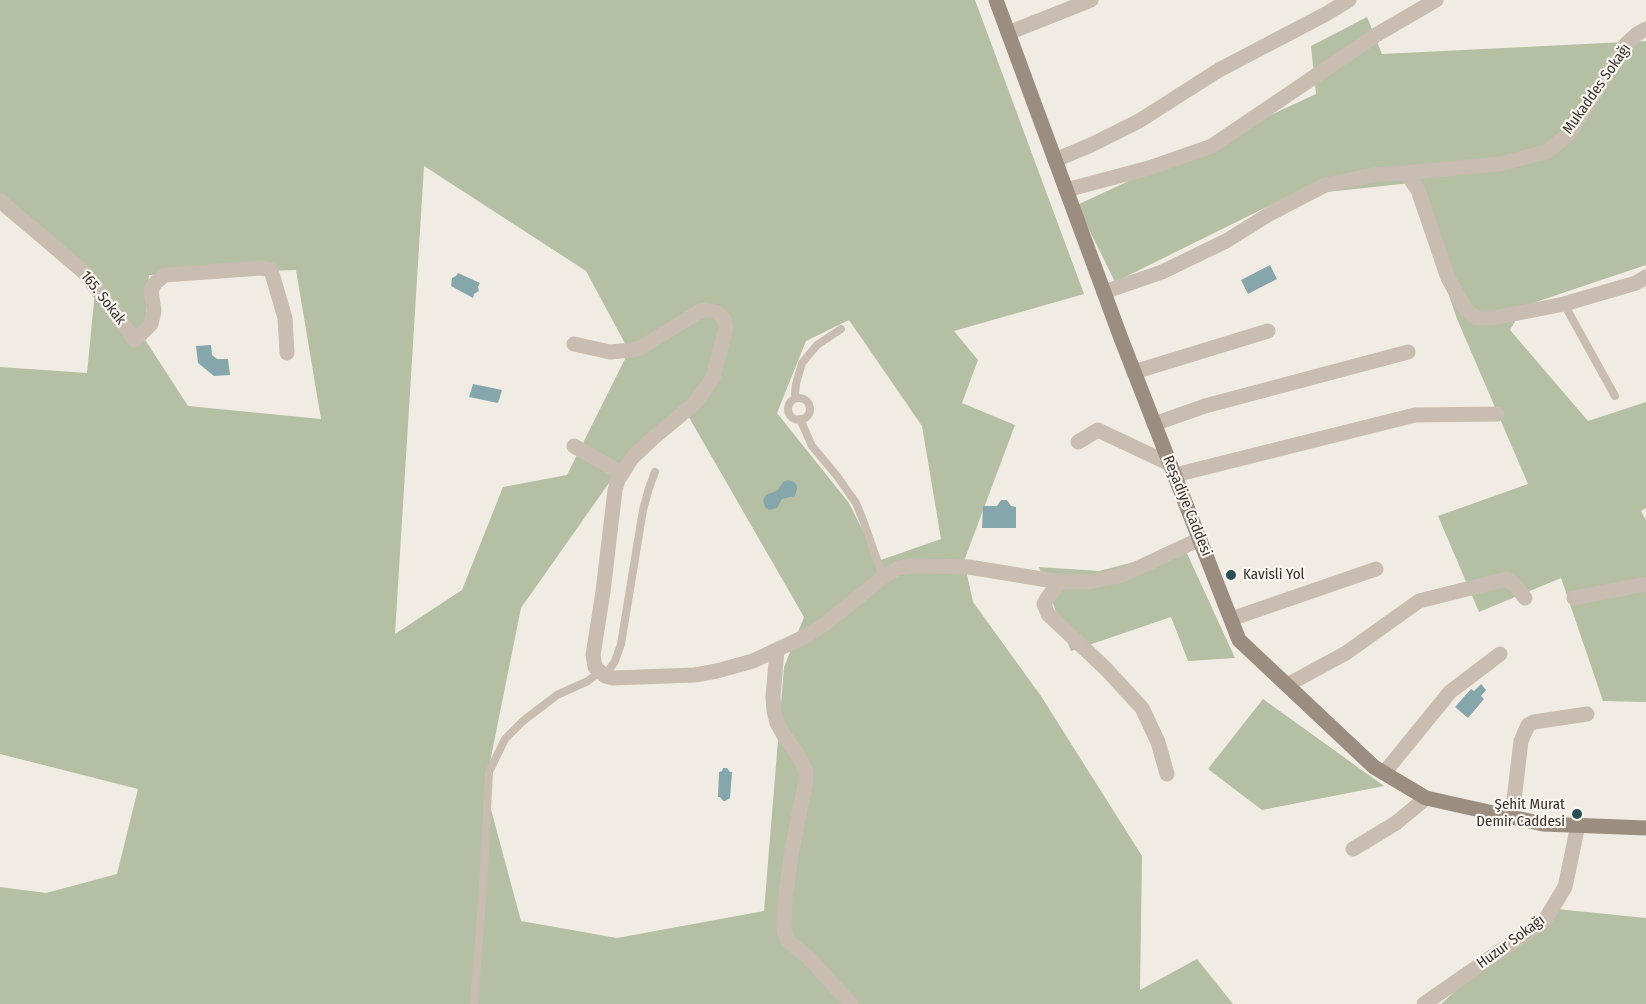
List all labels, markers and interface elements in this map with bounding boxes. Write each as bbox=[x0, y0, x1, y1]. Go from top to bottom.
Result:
street label: Mukaddes Sokağı bbox=[1559, 40, 1635, 138]
street label: 165. Sokak bbox=[76, 268, 130, 328]
street label: Reşadiye Caddesi bbox=[1159, 453, 1215, 559]
place label: Kavisli Yol bbox=[1243, 566, 1305, 584]
marker: Kavisli Yol bbox=[1224, 568, 1238, 582]
place label: Şehit Murat Demir Caddesi bbox=[1476, 796, 1565, 831]
marker: Şehit Murat Demir Caddesi bbox=[1570, 807, 1584, 821]
street label: Huzur Sokağı bbox=[1474, 911, 1548, 973]

